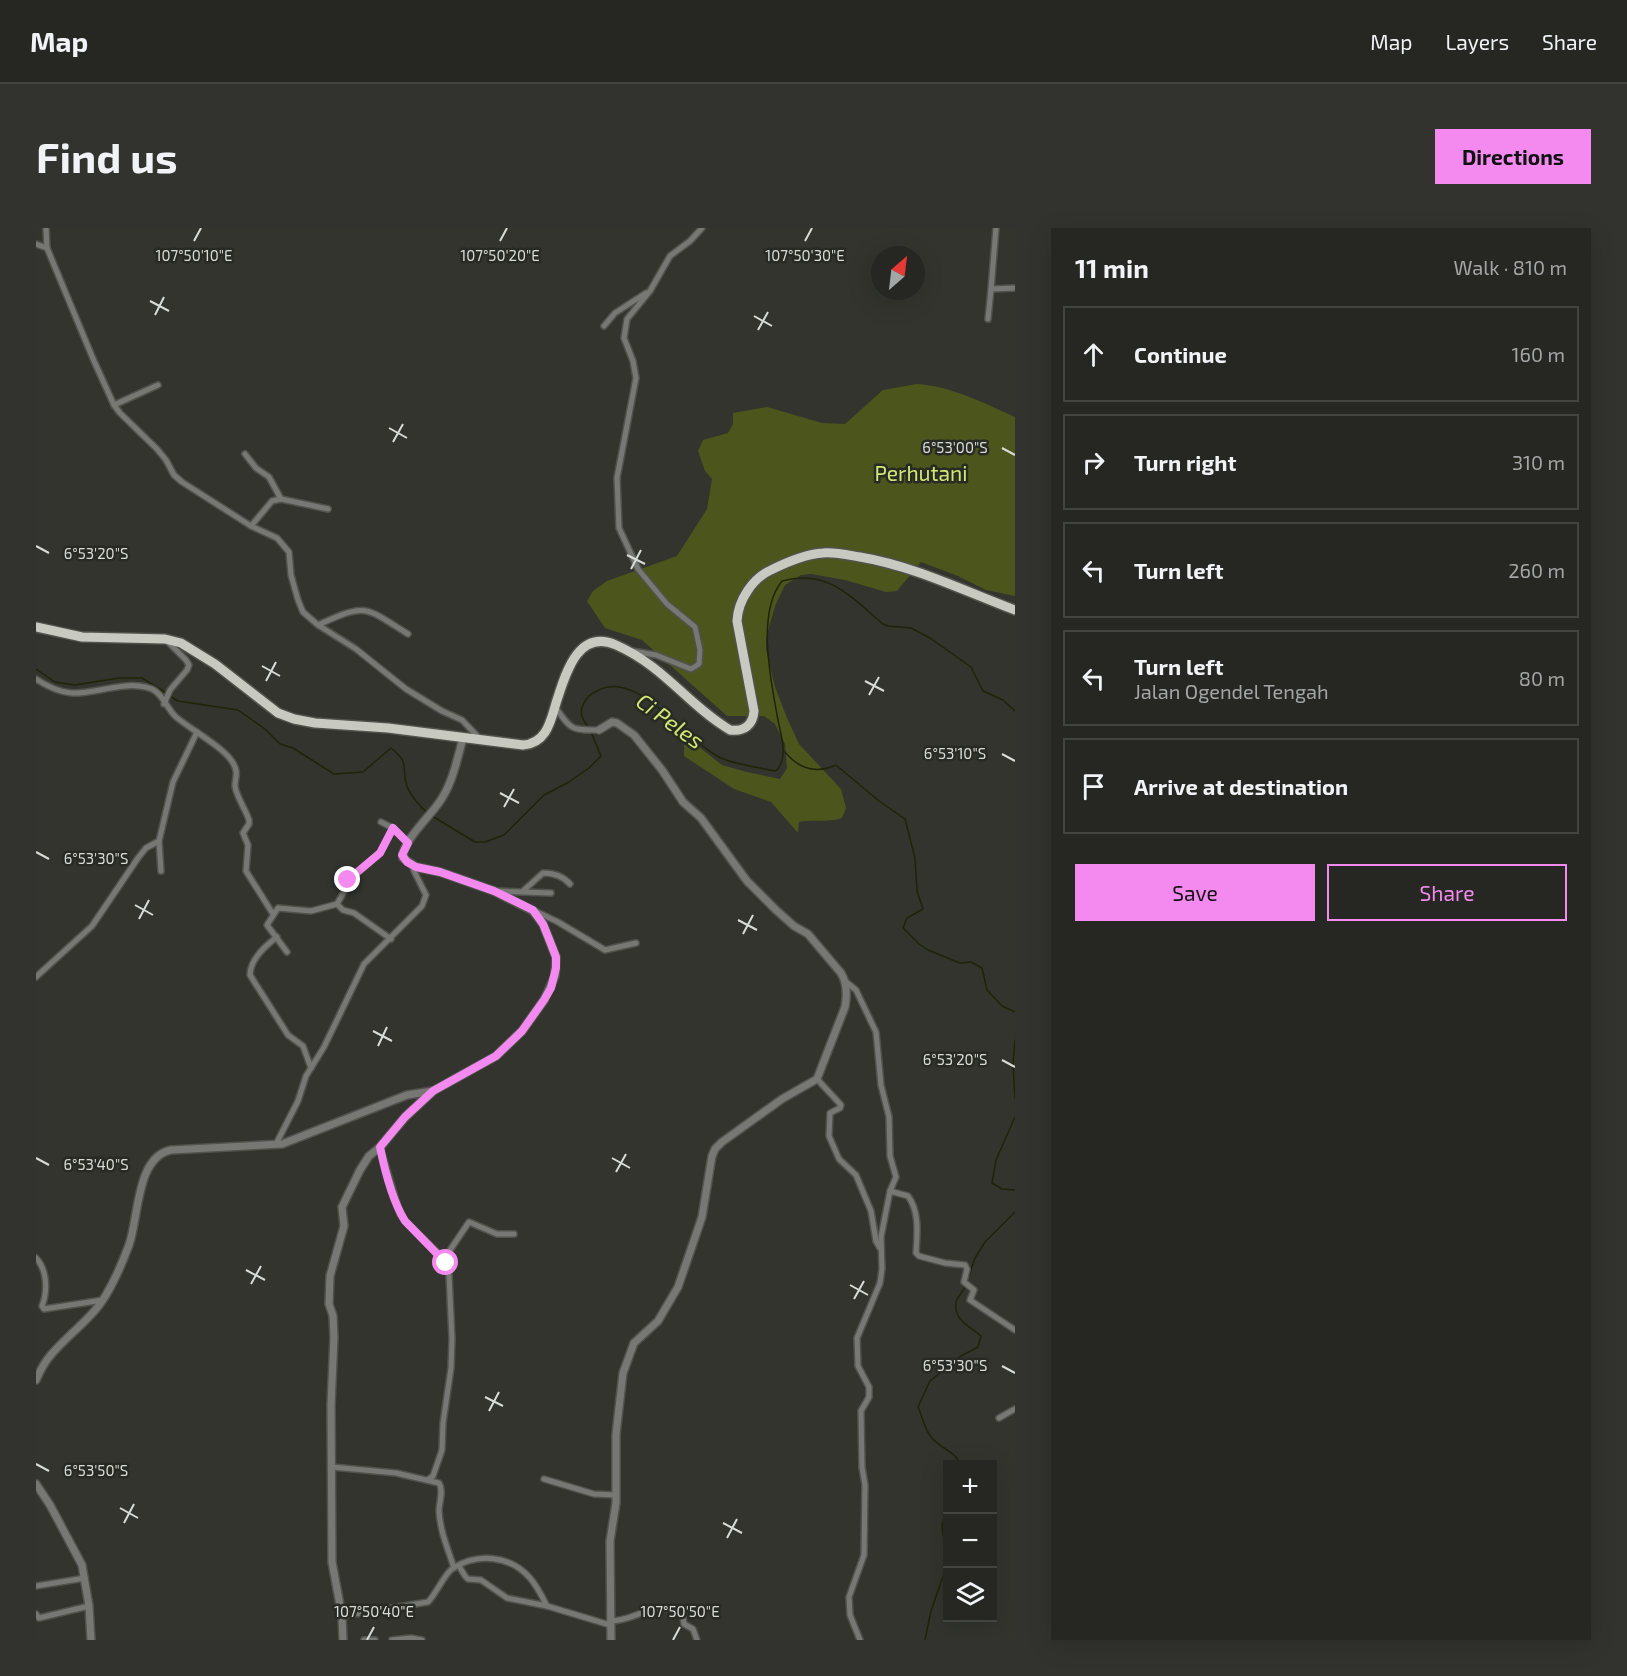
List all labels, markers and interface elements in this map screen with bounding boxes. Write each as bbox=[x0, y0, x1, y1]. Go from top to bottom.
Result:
text: Map bbox=[30, 24, 88, 58]
text: Map bbox=[1370, 29, 1412, 54]
text: Layers bbox=[1445, 29, 1509, 54]
text: Share bbox=[1542, 29, 1597, 54]
button: Directions bbox=[1435, 129, 1591, 184]
text: Find us bbox=[36, 131, 178, 181]
text: 107°50'10"E bbox=[155, 246, 233, 264]
text: 107°50'20"E bbox=[460, 246, 540, 264]
text: 107°50'30"E bbox=[765, 246, 845, 264]
north arrow bbox=[871, 246, 925, 300]
text: 11 min bbox=[1075, 252, 1149, 283]
text: Walk · 810 m bbox=[1454, 255, 1567, 279]
icon: ahead bbox=[1077, 338, 1110, 371]
text: Continue bbox=[1134, 341, 1227, 367]
text: 160 m bbox=[1512, 342, 1565, 366]
text: 6°53'00"S bbox=[922, 438, 988, 456]
icon: right bbox=[1077, 446, 1110, 479]
text: Turn right bbox=[1134, 449, 1236, 475]
text: 310 m bbox=[1512, 450, 1565, 474]
park label: Perhutani bbox=[874, 460, 968, 485]
text: 6°53'20"S bbox=[64, 544, 128, 562]
icon: left bbox=[1077, 554, 1110, 587]
text: Turn left bbox=[1134, 557, 1223, 583]
text: 260 m bbox=[1508, 558, 1565, 582]
text: Turn left bbox=[1134, 653, 1223, 679]
icon: left bbox=[1077, 662, 1110, 695]
text: 80 m bbox=[1519, 666, 1565, 690]
text: Jalan Ogendel Tengah bbox=[1134, 679, 1329, 703]
water label: Ci Peles bbox=[632, 687, 709, 753]
text: 6°53'10"S bbox=[924, 744, 986, 762]
icon: arrive bbox=[1077, 770, 1110, 803]
text: Arrive at destination bbox=[1134, 773, 1348, 799]
text: 6°53'30"S bbox=[64, 849, 128, 867]
button: Save bbox=[1075, 864, 1315, 921]
button: Share bbox=[1327, 864, 1567, 921]
route end bbox=[334, 866, 360, 892]
text: 6°53'20"S bbox=[923, 1050, 987, 1068]
text: 6°53'40"S bbox=[63, 1155, 129, 1173]
route start bbox=[432, 1249, 458, 1275]
text: 6°53'30"S bbox=[923, 1356, 987, 1374]
map controls bbox=[943, 1460, 997, 1622]
button: + bbox=[943, 1460, 997, 1514]
text: 6°53'50"S bbox=[64, 1461, 128, 1479]
button: − bbox=[943, 1514, 997, 1568]
button: layers bbox=[943, 1568, 997, 1622]
text: 107°50'40"E bbox=[334, 1602, 414, 1620]
text: 107°50'50"E bbox=[640, 1602, 720, 1620]

